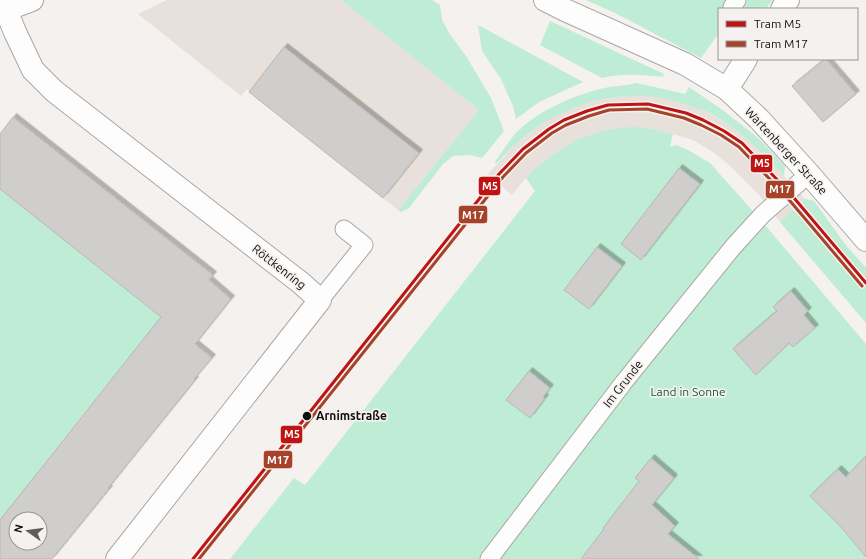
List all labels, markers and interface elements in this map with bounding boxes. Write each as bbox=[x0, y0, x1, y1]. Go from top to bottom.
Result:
legend bbox=[718, 8, 858, 60]
text: Tram M5 bbox=[754, 17, 801, 30]
text: Tram M17 bbox=[754, 37, 808, 50]
street label: Wartenberger Straße bbox=[743, 104, 830, 197]
line badge: M5 bbox=[750, 154, 773, 173]
text: M5 bbox=[754, 157, 770, 169]
line badge: M5 bbox=[478, 176, 501, 196]
text: M5 bbox=[482, 180, 498, 192]
line badge: M17 bbox=[765, 180, 795, 199]
text: M17 bbox=[769, 183, 791, 195]
line badge: M17 bbox=[458, 205, 488, 224]
text: M17 bbox=[462, 209, 484, 221]
street label: Röttkenring bbox=[250, 242, 309, 292]
street label: Im Grunde bbox=[600, 358, 645, 410]
park label: Land in Sonne bbox=[650, 385, 726, 398]
place label: Arnimstraße bbox=[316, 409, 387, 422]
marker: Arnimstraße bbox=[301, 410, 313, 422]
line badge: M5 bbox=[280, 425, 303, 444]
text: M5 bbox=[284, 428, 300, 440]
line badge: M17 bbox=[263, 450, 293, 469]
text: M17 bbox=[267, 454, 289, 466]
north arrow bbox=[8, 511, 48, 551]
text: N bbox=[11, 523, 25, 534]

